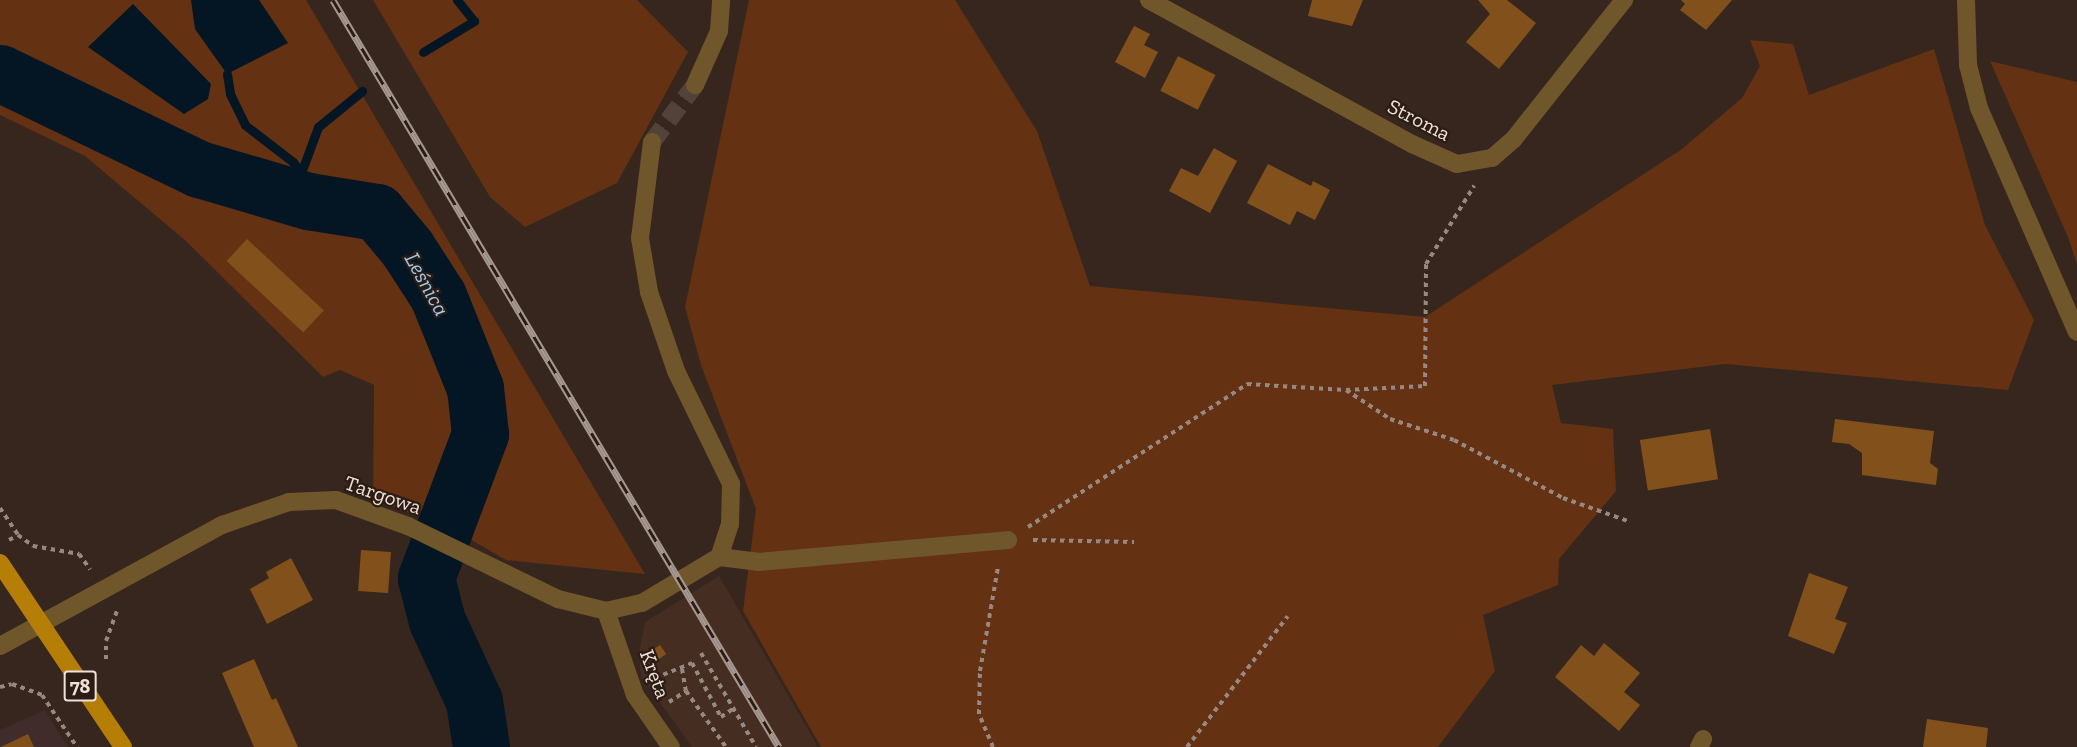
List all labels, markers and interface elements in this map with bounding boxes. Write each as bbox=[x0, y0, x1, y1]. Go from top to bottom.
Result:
street label: Stroma bbox=[1384, 94, 1454, 146]
water label: Leśnica bbox=[399, 248, 455, 320]
street label: Targowa bbox=[341, 470, 425, 520]
street label: Kręta bbox=[634, 646, 676, 702]
road number: 78 bbox=[64, 669, 97, 703]

